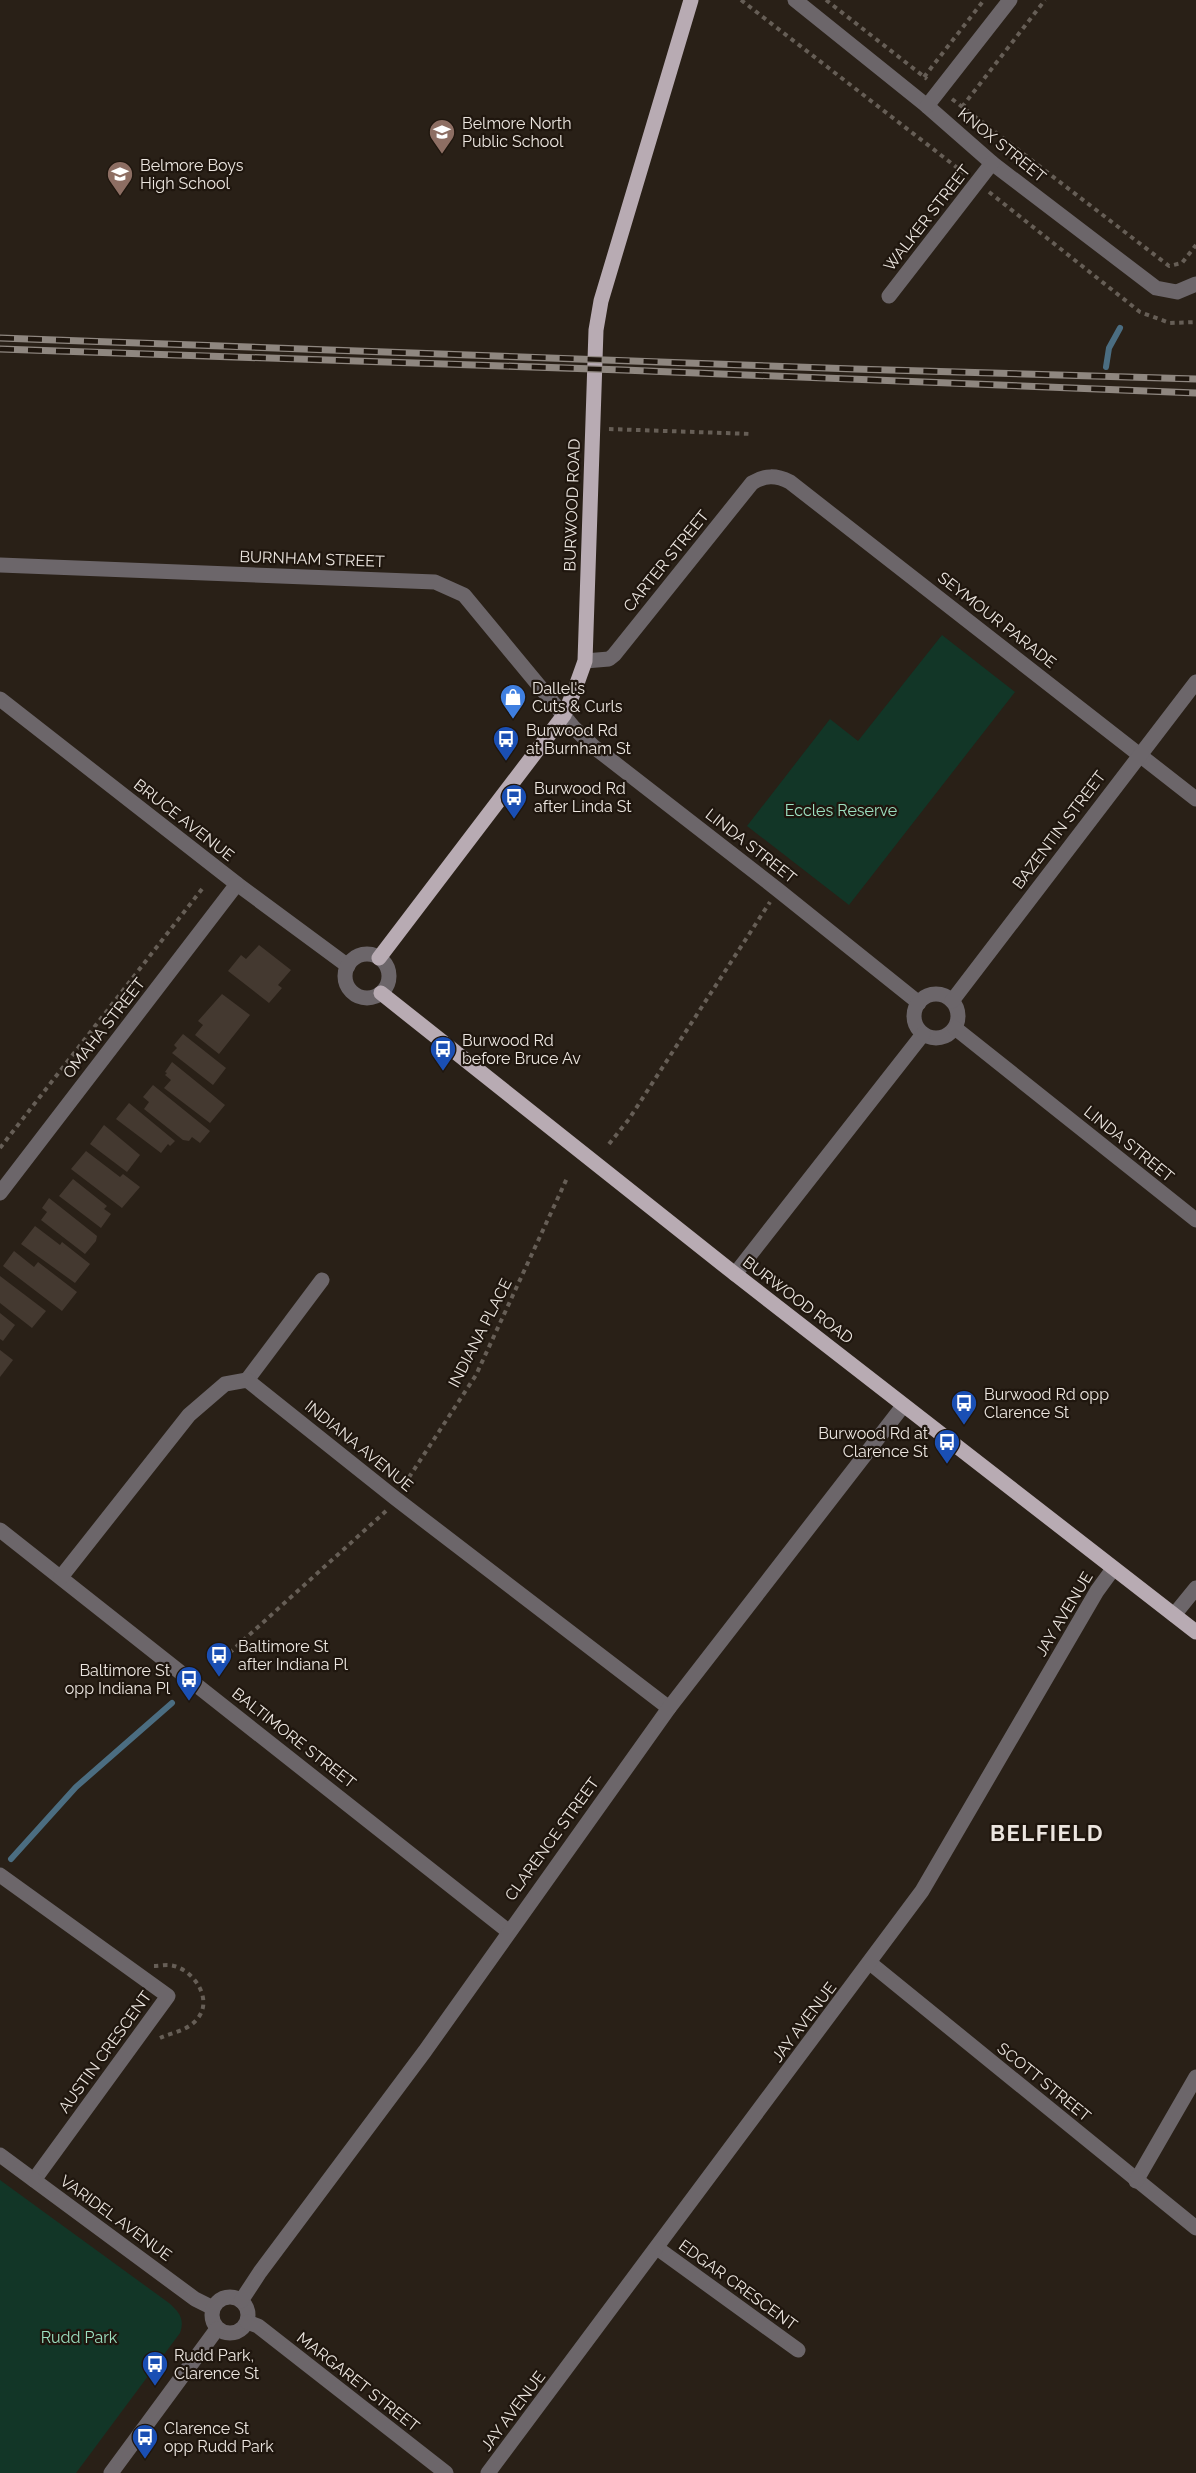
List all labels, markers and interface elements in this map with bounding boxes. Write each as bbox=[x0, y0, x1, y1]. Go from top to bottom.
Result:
street label: KNOX STREET bbox=[954, 104, 1050, 186]
place label: Belmore North Public School bbox=[462, 114, 572, 151]
school or university icon: Belmore North Public School bbox=[427, 117, 457, 155]
place label: Belmore Boys High School bbox=[140, 156, 244, 193]
school or university icon: Belmore Boys High School bbox=[105, 159, 135, 197]
street label: WALKER STREET bbox=[880, 161, 975, 275]
street label: BURWOOD ROAD bbox=[560, 438, 584, 572]
street label: CARTER STREET bbox=[619, 506, 713, 616]
street label: BURNHAM STREET bbox=[239, 547, 385, 571]
street label: SEYMOUR PARADE bbox=[934, 568, 1060, 672]
place label: Dallel's Cuts & Curls bbox=[532, 679, 623, 716]
shop icon: Dallel's Cuts & Curls bbox=[498, 682, 528, 720]
place label: Burwood Rd at Burnham St bbox=[526, 721, 632, 758]
bus stop icon: Burwood Rd at Burnham St bbox=[491, 724, 521, 762]
street label: BAZENTIN STREET bbox=[1008, 767, 1110, 893]
street label: BRUCE AVENUE bbox=[130, 775, 238, 865]
place label: Burwood Rd after Linda St bbox=[534, 779, 632, 816]
bus stop icon: Burwood Rd after Linda St bbox=[499, 782, 529, 820]
park label: Eccles Reserve bbox=[785, 801, 897, 820]
street label: LINDA STREET bbox=[702, 805, 800, 888]
street label: OMAHA STREET bbox=[59, 974, 149, 1082]
place label: Burwood Rd before Bruce Av bbox=[462, 1031, 581, 1068]
bus stop icon: Burwood Rd before Bruce Av bbox=[428, 1034, 458, 1072]
street label: LINDA STREET bbox=[1080, 1102, 1178, 1186]
street label: BURWOOD ROAD bbox=[739, 1252, 857, 1348]
street label: INDIANA PLACE bbox=[444, 1275, 516, 1391]
place label: Burwood Rd opp Clarence St bbox=[984, 1385, 1109, 1422]
bus stop icon: Burwood Rd opp Clarence St bbox=[949, 1388, 979, 1426]
street label: INDIANA AVENUE bbox=[301, 1397, 417, 1496]
place label: Burwood Rd at Clarence St bbox=[818, 1424, 929, 1461]
bus stop icon: Burwood Rd at Clarence St bbox=[932, 1427, 962, 1465]
street label: JAY AVENUE bbox=[1031, 1568, 1097, 1660]
place label: Baltimore St after Indiana Pl bbox=[238, 1637, 348, 1674]
bus stop icon: Baltimore St after Indiana Pl bbox=[204, 1640, 234, 1678]
place label: Baltimore St opp Indiana Pl bbox=[65, 1661, 171, 1698]
bus stop icon: Baltimore St opp Indiana Pl bbox=[174, 1664, 204, 1702]
street label: BALTIMORE STREET bbox=[228, 1684, 360, 1792]
street label: CLARENCE STREET bbox=[501, 1774, 603, 1904]
district label: BELFIELD bbox=[990, 1820, 1104, 1846]
street label: JAY AVENUE bbox=[768, 1978, 840, 2066]
street label: AUSTIN CRESCENT bbox=[54, 1987, 156, 2117]
street label: SCOTT STREET bbox=[994, 2039, 1095, 2126]
street label: VARIDEL AVENUE bbox=[56, 2171, 176, 2265]
street label: EDGAR CRESCENT bbox=[675, 2236, 801, 2334]
park label: Rudd Park bbox=[41, 2328, 118, 2347]
street label: MARGARET STREET bbox=[293, 2328, 423, 2436]
place label: Rudd Park, Clarence St bbox=[174, 2346, 260, 2383]
bus stop icon: Rudd Park, Clarence St bbox=[140, 2349, 170, 2387]
street label: JAY AVENUE bbox=[477, 2367, 549, 2455]
place label: Clarence St opp Rudd Park bbox=[164, 2419, 274, 2456]
bus stop icon: Clarence St opp Rudd Park bbox=[130, 2422, 160, 2460]

